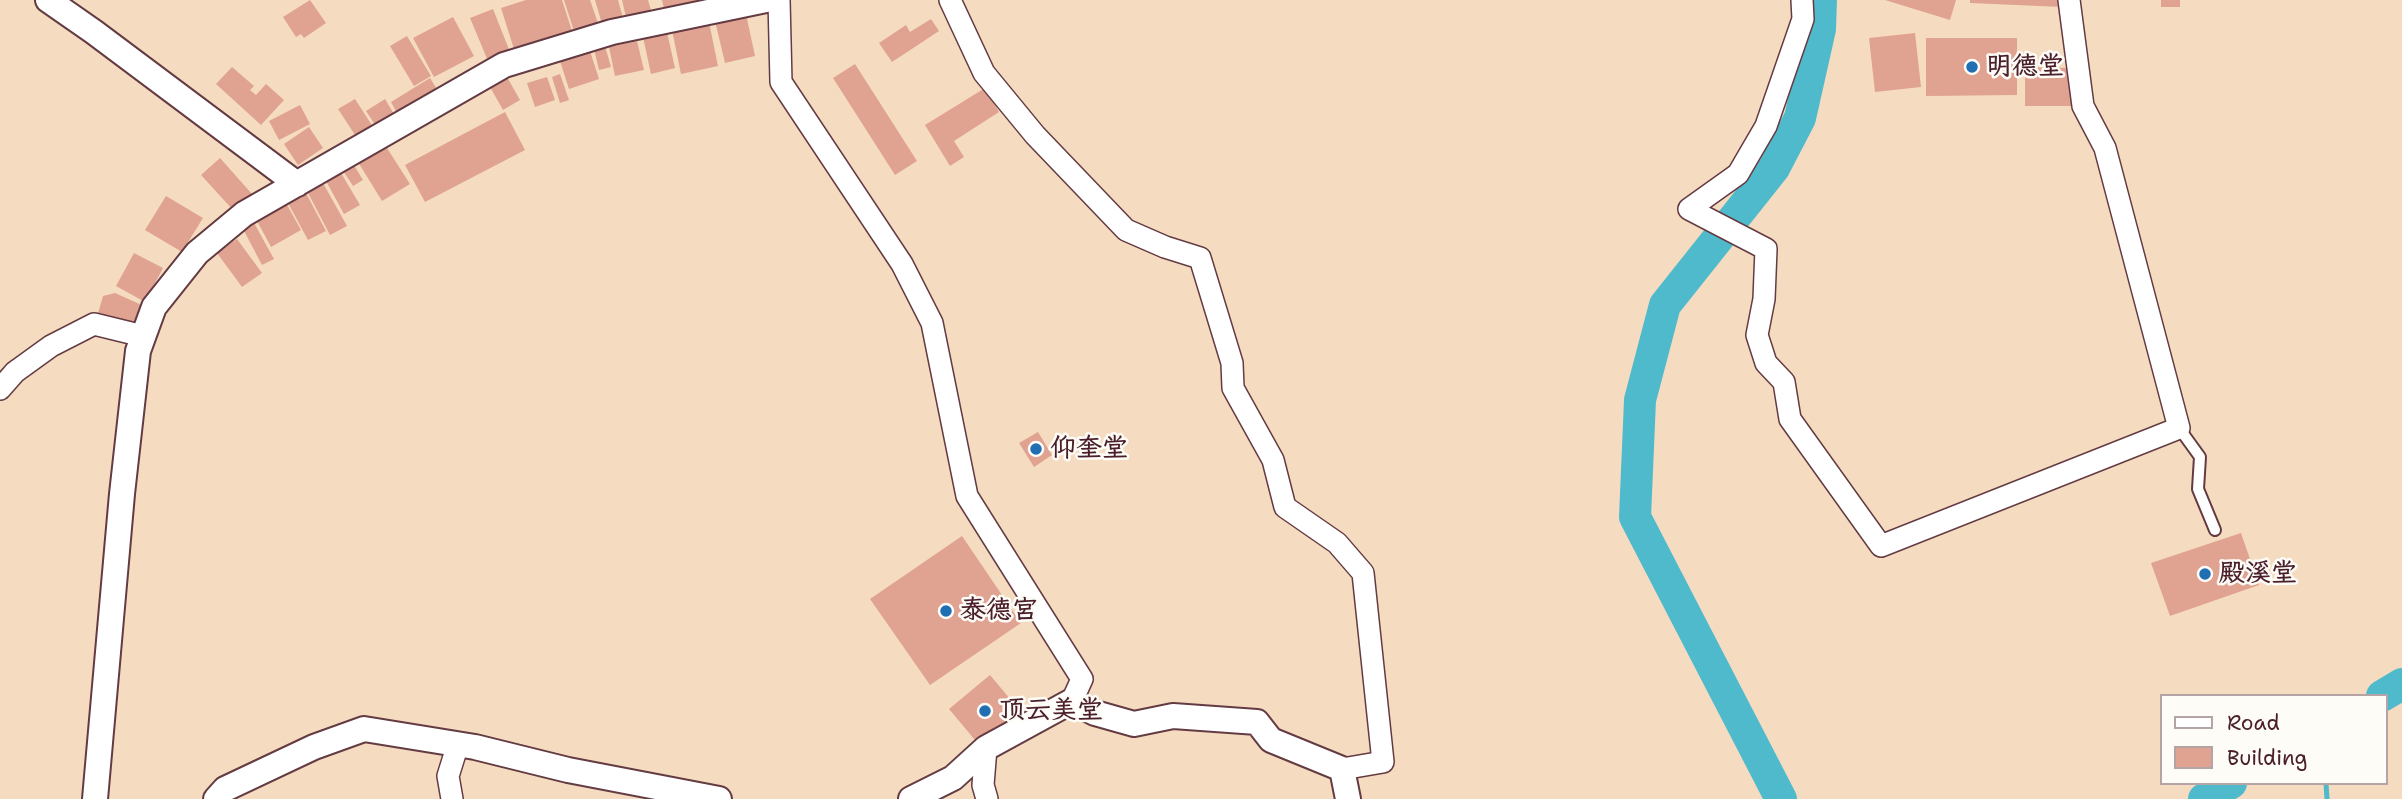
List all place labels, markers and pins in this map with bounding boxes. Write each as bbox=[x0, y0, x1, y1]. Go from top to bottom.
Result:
place label: 明德堂 bbox=[1986, 51, 2064, 83]
marker: 明德堂 bbox=[1964, 59, 1980, 75]
place label: 仰奎堂 bbox=[1050, 433, 1128, 465]
marker: 仰奎堂 bbox=[1028, 441, 1044, 457]
place label: 殿溪堂 bbox=[2219, 558, 2297, 590]
marker: 殿溪堂 bbox=[2197, 566, 2213, 582]
place label: 泰德宫 bbox=[960, 595, 1038, 627]
marker: 泰德宫 bbox=[938, 603, 954, 619]
place label: 顶云美堂 bbox=[999, 695, 1103, 727]
marker: 顶云美堂 bbox=[977, 703, 993, 719]

